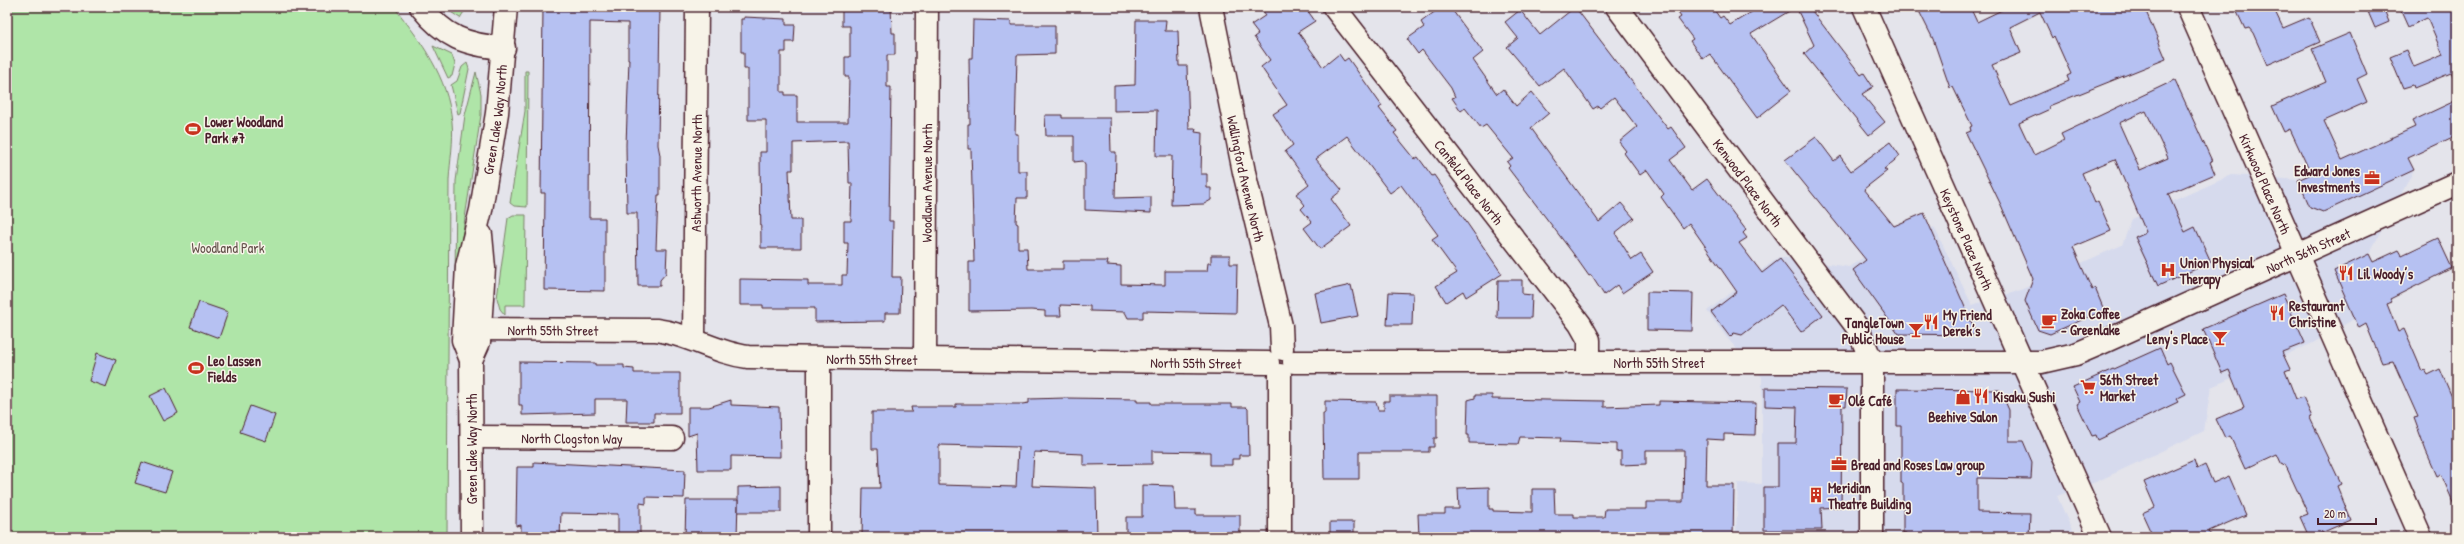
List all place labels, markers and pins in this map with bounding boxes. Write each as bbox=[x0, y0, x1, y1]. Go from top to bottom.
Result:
place label: Lower Woodland Park #7 bbox=[205, 112, 283, 147]
sports icon: Lower Woodland Park #7 bbox=[184, 120, 202, 138]
place label: Edward Jones Investments bbox=[2294, 161, 2361, 196]
office icon: Edward Jones Investments bbox=[2363, 169, 2381, 187]
place label: Union Physical Therapy bbox=[2179, 253, 2254, 290]
hospital icon: Union Physical Therapy bbox=[2159, 261, 2177, 279]
restaurant icon: Lil Woody’s bbox=[2337, 264, 2355, 282]
place label: Lil Woody’s bbox=[2358, 264, 2414, 285]
place label: Restaurant Christine bbox=[2289, 296, 2345, 331]
place label: Zoka Coffee - Greenlake bbox=[2061, 304, 2120, 339]
restaurant icon: Restaurant Christine bbox=[2268, 304, 2286, 322]
place label: My Friend Derek’s bbox=[1943, 305, 1992, 340]
cafe icon: Zoka Coffee - Greenlake bbox=[2040, 312, 2058, 330]
place label: TangleTown Public House bbox=[1842, 313, 1904, 348]
restaurant icon: My Friend Derek’s bbox=[1922, 313, 1940, 331]
bar icon: TangleTown Public House bbox=[1907, 321, 1925, 339]
place label: Leny's Place bbox=[2147, 329, 2208, 350]
bar icon: Leny's Place bbox=[2211, 329, 2229, 347]
place label: Leo Lassen Fields bbox=[207, 351, 261, 386]
sports icon: Leo Lassen Fields bbox=[187, 359, 205, 377]
place label: 56th Street Market bbox=[2100, 370, 2159, 405]
supermarket icon: 56th Street Market bbox=[2079, 378, 2097, 396]
restaurant icon: Kisaku Sushi bbox=[1972, 387, 1990, 405]
place label: Kisaku Sushi bbox=[1993, 387, 2055, 406]
shop icon: Beehive Salon bbox=[1954, 388, 1972, 406]
cafe icon: Olé Café bbox=[1827, 391, 1845, 409]
place label: Olé Café bbox=[1848, 391, 1892, 410]
place label: Beehive Salon bbox=[1928, 407, 1998, 426]
office icon: Bread and Roses Law group bbox=[1830, 455, 1848, 473]
place label: Bread and Roses Law group bbox=[1851, 455, 1986, 476]
place label: Meridian Theatre Building bbox=[1827, 478, 1911, 515]
building icon: Meridian Theatre Building bbox=[1807, 486, 1825, 504]

